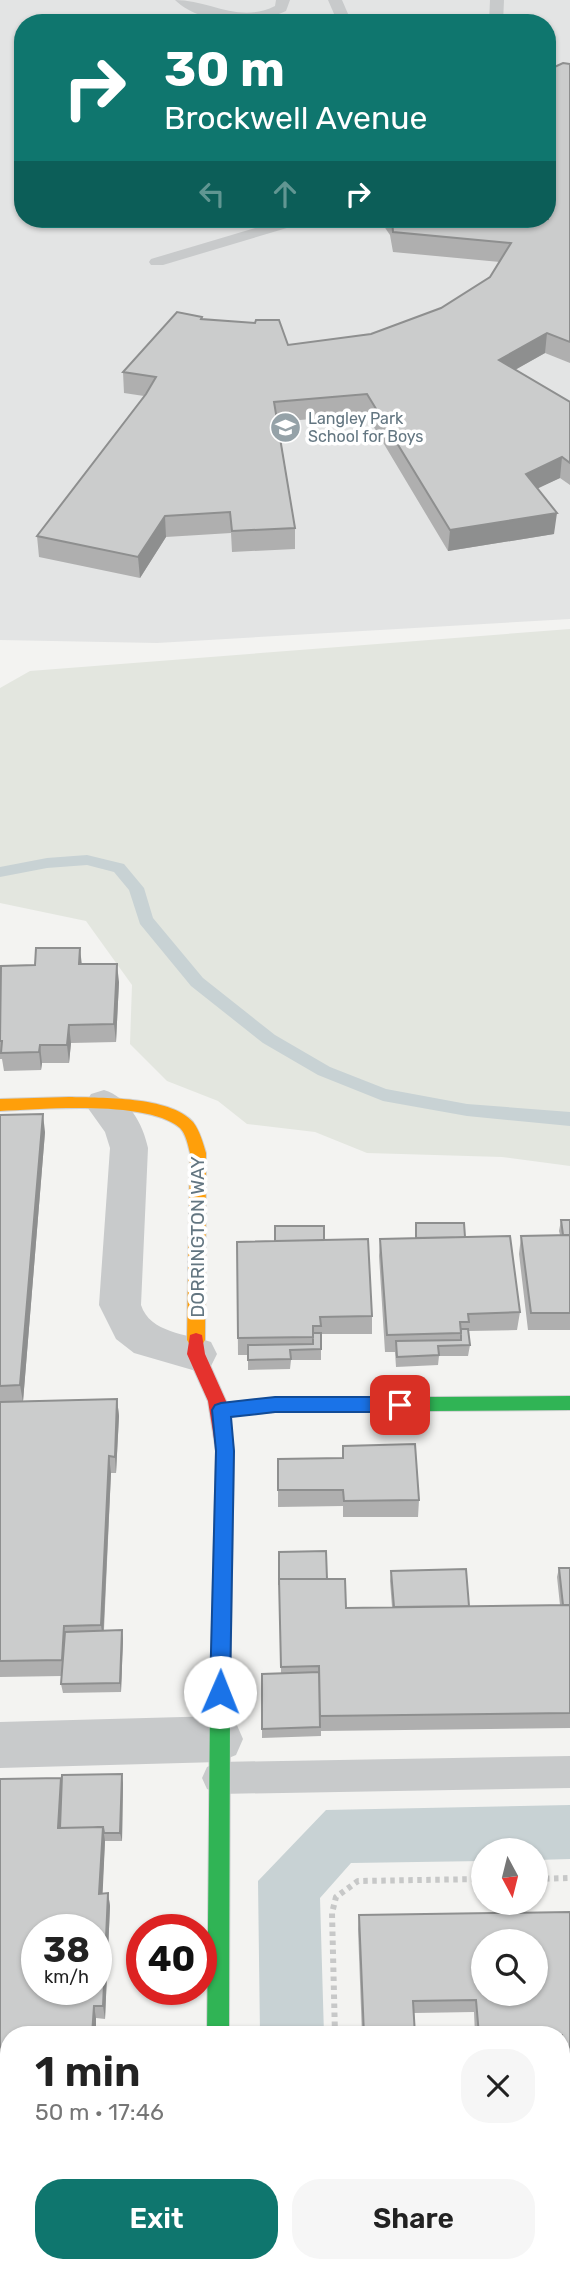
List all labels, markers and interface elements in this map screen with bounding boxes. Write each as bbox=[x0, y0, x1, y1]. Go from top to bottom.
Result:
text: 30 m bbox=[164, 40, 285, 98]
icon: right bbox=[49, 42, 140, 133]
text: Brockwell Avenue bbox=[164, 99, 428, 137]
icon: left bbox=[193, 175, 231, 213]
icon: ahead bbox=[266, 175, 304, 213]
icon: right bbox=[339, 175, 377, 213]
place label: Langley Park School for Boys bbox=[308, 409, 424, 446]
school or university icon: Langley Park School for Boys bbox=[268, 410, 302, 444]
street label: DORRINGTON WAY bbox=[186, 1156, 209, 1318]
pin bbox=[370, 1375, 430, 1435]
icon: arrive bbox=[381, 1386, 419, 1424]
position arrow bbox=[183, 1655, 257, 1729]
north arrow bbox=[471, 1838, 548, 1914]
map controls bbox=[471, 1838, 548, 2006]
speed limit sign: 40 bbox=[126, 1914, 217, 2005]
text: 38 bbox=[43, 1929, 90, 1971]
button: search bbox=[471, 1929, 548, 2006]
text: km/h bbox=[44, 1966, 89, 1988]
text: 1 min bbox=[35, 2047, 141, 2097]
button: close bbox=[461, 2049, 535, 2123]
text: 50 m · 17:46 bbox=[35, 2098, 164, 2126]
button: Exit bbox=[35, 2179, 278, 2259]
button: Share bbox=[292, 2179, 535, 2259]

